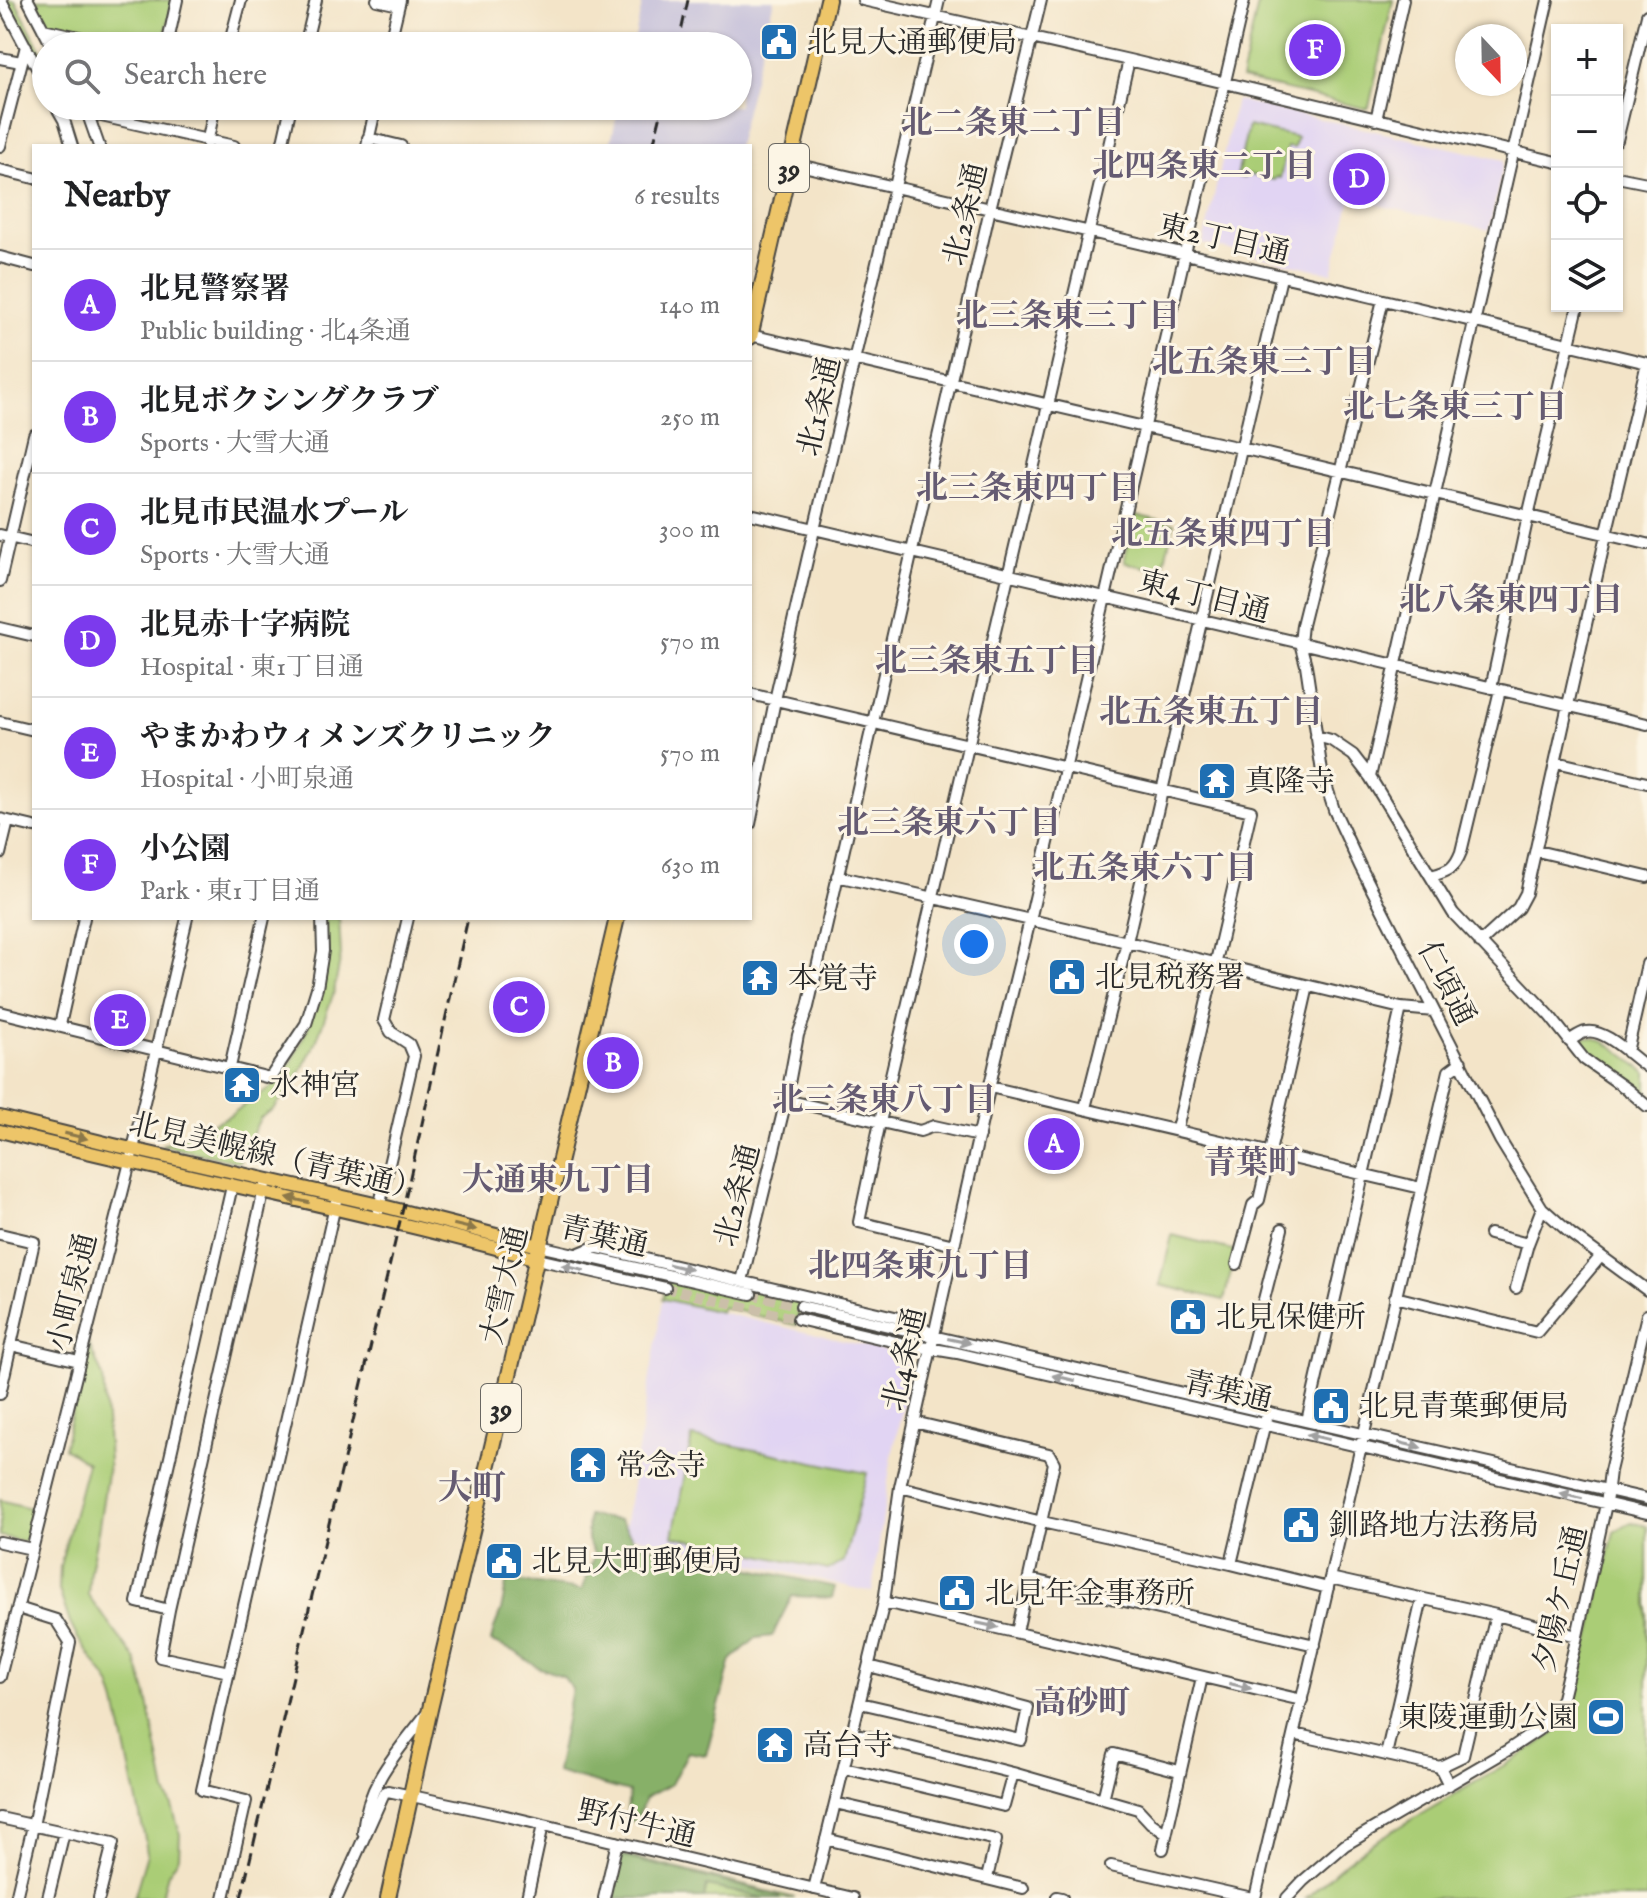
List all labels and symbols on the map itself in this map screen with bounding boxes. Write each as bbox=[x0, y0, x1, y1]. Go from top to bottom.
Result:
pin: F bbox=[1289, 20, 1341, 80]
public building icon: 北見大通郵便局 bbox=[758, 21, 800, 63]
north arrow bbox=[1455, 24, 1527, 96]
place label: 北見大通郵便局 bbox=[807, 25, 1017, 63]
district label: 北二条東二丁目 bbox=[901, 104, 1125, 145]
road number: 39 bbox=[769, 144, 809, 192]
district label: 北四条東二丁目 bbox=[1092, 147, 1316, 188]
pin: D bbox=[1333, 149, 1385, 209]
street label: 北2条通 bbox=[937, 159, 997, 269]
street label: 東2丁目通 bbox=[1154, 207, 1293, 275]
district label: 北三条東三丁目 bbox=[956, 297, 1180, 338]
district label: 北五条東三丁目 bbox=[1152, 343, 1376, 384]
street label: 北1条通 bbox=[791, 353, 851, 460]
district label: 北七条東三丁目 bbox=[1343, 388, 1567, 429]
district label: 北三条東四丁目 bbox=[916, 469, 1140, 510]
district label: 北五条東四丁目 bbox=[1111, 515, 1335, 556]
street label: 東4丁目通 bbox=[1134, 563, 1273, 633]
district label: 北八条東四丁目 bbox=[1399, 581, 1623, 622]
district label: 北三条東五丁目 bbox=[875, 642, 1099, 683]
district label: 北五条東五丁目 bbox=[1099, 693, 1323, 734]
temple icon: 真隆寺 bbox=[1196, 760, 1238, 802]
place label: 真隆寺 bbox=[1245, 764, 1335, 802]
district label: 北三条東六丁目 bbox=[837, 804, 1061, 845]
district label: 北五条東六丁目 bbox=[1033, 849, 1257, 890]
your location bbox=[954, 924, 994, 964]
street label: 仁頃通 bbox=[1408, 935, 1483, 1033]
public building icon: 北見税務署 bbox=[1046, 956, 1088, 998]
temple icon: 本覚寺 bbox=[739, 957, 781, 999]
place label: 北見税務署 bbox=[1095, 960, 1245, 998]
place label: 本覚寺 bbox=[788, 961, 878, 999]
pin: C bbox=[493, 977, 545, 1037]
pin: E bbox=[94, 990, 146, 1050]
pin: B bbox=[587, 1033, 639, 1093]
temple icon: 水神宮 bbox=[221, 1064, 263, 1106]
place label: 水神宮 bbox=[270, 1068, 360, 1106]
district label: 北三条東八丁目 bbox=[772, 1081, 996, 1122]
street label: 北見美幌線（青葉通） bbox=[125, 1106, 426, 1210]
pin: A bbox=[1028, 1114, 1080, 1174]
one-way arrow bbox=[63, 1130, 88, 1142]
street label: 北2条通 bbox=[708, 1140, 770, 1251]
district label: 青葉町 bbox=[1204, 1144, 1300, 1185]
district label: 大通東九丁目 bbox=[462, 1161, 654, 1202]
one-way arrow bbox=[285, 1193, 310, 1206]
street label: 青葉通 bbox=[555, 1209, 652, 1267]
one-way arrow bbox=[453, 1221, 478, 1234]
street label: 大雪大通 bbox=[474, 1223, 538, 1348]
street label: 小町泉通 bbox=[41, 1230, 107, 1355]
district label: 北四条東九丁目 bbox=[808, 1247, 1032, 1288]
one-way arrow bbox=[561, 1261, 586, 1274]
one-way arrow bbox=[667, 1261, 692, 1274]
public building icon: 北見保健所 bbox=[1167, 1296, 1209, 1338]
place label: 北見保健所 bbox=[1216, 1300, 1366, 1338]
street label: 北4条通 bbox=[876, 1304, 936, 1415]
one-way arrow bbox=[947, 1335, 972, 1348]
street label: 青葉通 bbox=[1179, 1364, 1276, 1422]
one-way arrow bbox=[1052, 1371, 1077, 1384]
road number: 39 bbox=[481, 1384, 521, 1432]
public building icon: 北見青葉郵便局 bbox=[1310, 1385, 1352, 1427]
place label: 北見青葉郵便局 bbox=[1359, 1389, 1569, 1427]
one-way arrow bbox=[1305, 1430, 1330, 1443]
one-way arrow bbox=[1398, 1439, 1423, 1451]
temple icon: 常念寺 bbox=[567, 1444, 609, 1486]
place label: 常念寺 bbox=[616, 1448, 706, 1486]
district label: 大町 bbox=[438, 1468, 506, 1511]
one-way arrow bbox=[1558, 1489, 1583, 1501]
public building icon: 釧路地方法務局 bbox=[1280, 1504, 1322, 1546]
place label: 釧路地方法務局 bbox=[1329, 1508, 1539, 1546]
street label: 夕陽ケ丘通 bbox=[1527, 1522, 1597, 1677]
public building icon: 北見大町郵便局 bbox=[483, 1540, 525, 1582]
place label: 北見大町郵便局 bbox=[532, 1544, 742, 1582]
public building icon: 北見年金事務所 bbox=[936, 1572, 978, 1614]
place label: 北見年金事務所 bbox=[985, 1576, 1195, 1614]
one-way arrow bbox=[975, 1619, 1000, 1632]
one-way arrow bbox=[1228, 1680, 1253, 1693]
district label: 高砂町 bbox=[1034, 1684, 1130, 1725]
sports icon: 東陵運動公園 bbox=[1585, 1696, 1627, 1738]
place label: 東陵運動公園 bbox=[1398, 1700, 1578, 1738]
temple icon: 高台寺 bbox=[754, 1724, 796, 1766]
place label: 高台寺 bbox=[803, 1728, 893, 1766]
street label: 野付牛通 bbox=[574, 1793, 699, 1857]

